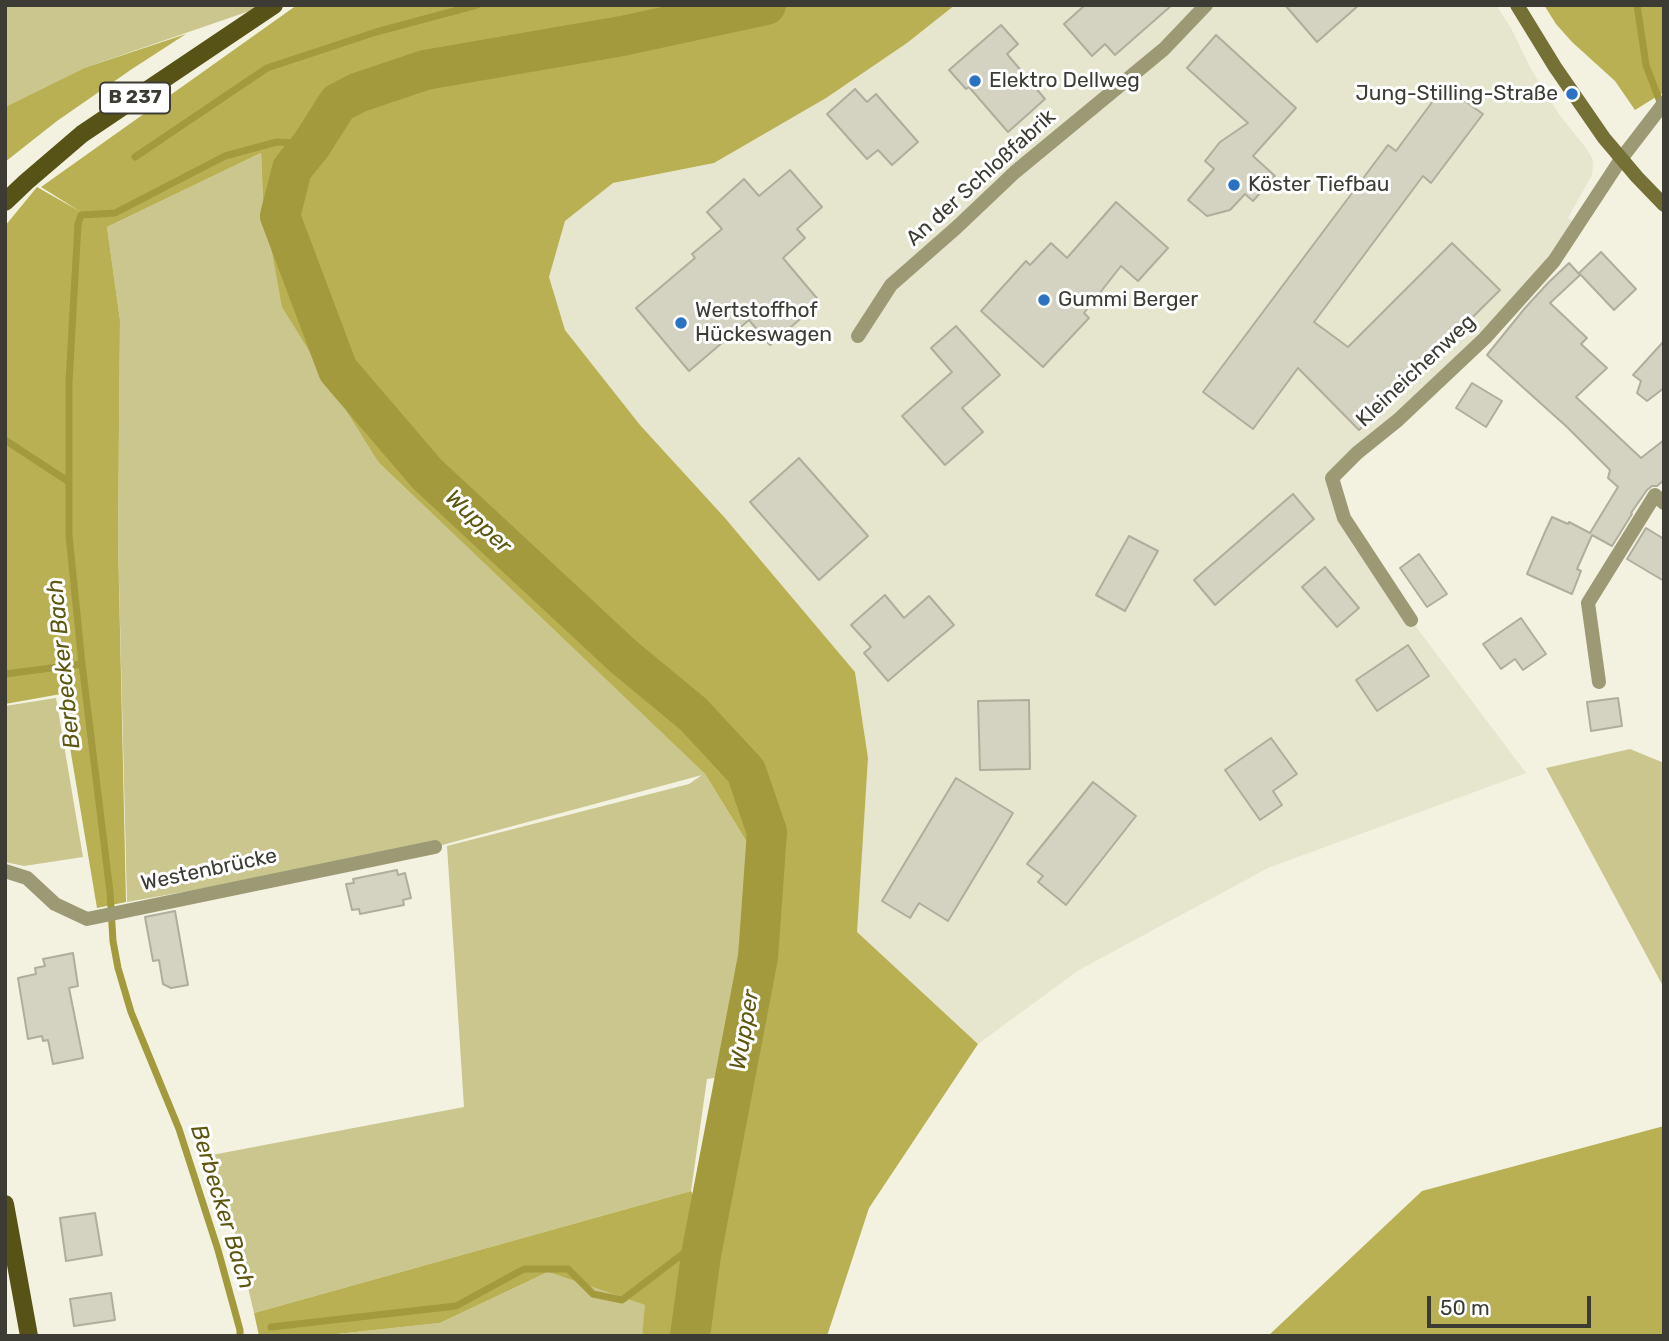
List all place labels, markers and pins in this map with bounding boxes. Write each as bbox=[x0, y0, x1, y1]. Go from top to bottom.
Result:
place label: Elektro Dellweg bbox=[989, 68, 1140, 94]
marker: Elektro Dellweg bbox=[967, 73, 983, 89]
place label: Jung-Stilling-Straße bbox=[1356, 81, 1558, 107]
marker: Jung-Stilling-Straße bbox=[1564, 86, 1580, 102]
place label: Köster Tiefbau bbox=[1248, 172, 1389, 198]
marker: Köster Tiefbau bbox=[1226, 177, 1242, 193]
place label: Gummi Berger bbox=[1058, 287, 1198, 313]
marker: Gummi Berger bbox=[1036, 292, 1052, 308]
place label: Wertstoffhof Hückeswagen bbox=[695, 298, 832, 348]
marker: Wertstoffhof Hückeswagen bbox=[673, 315, 689, 331]

